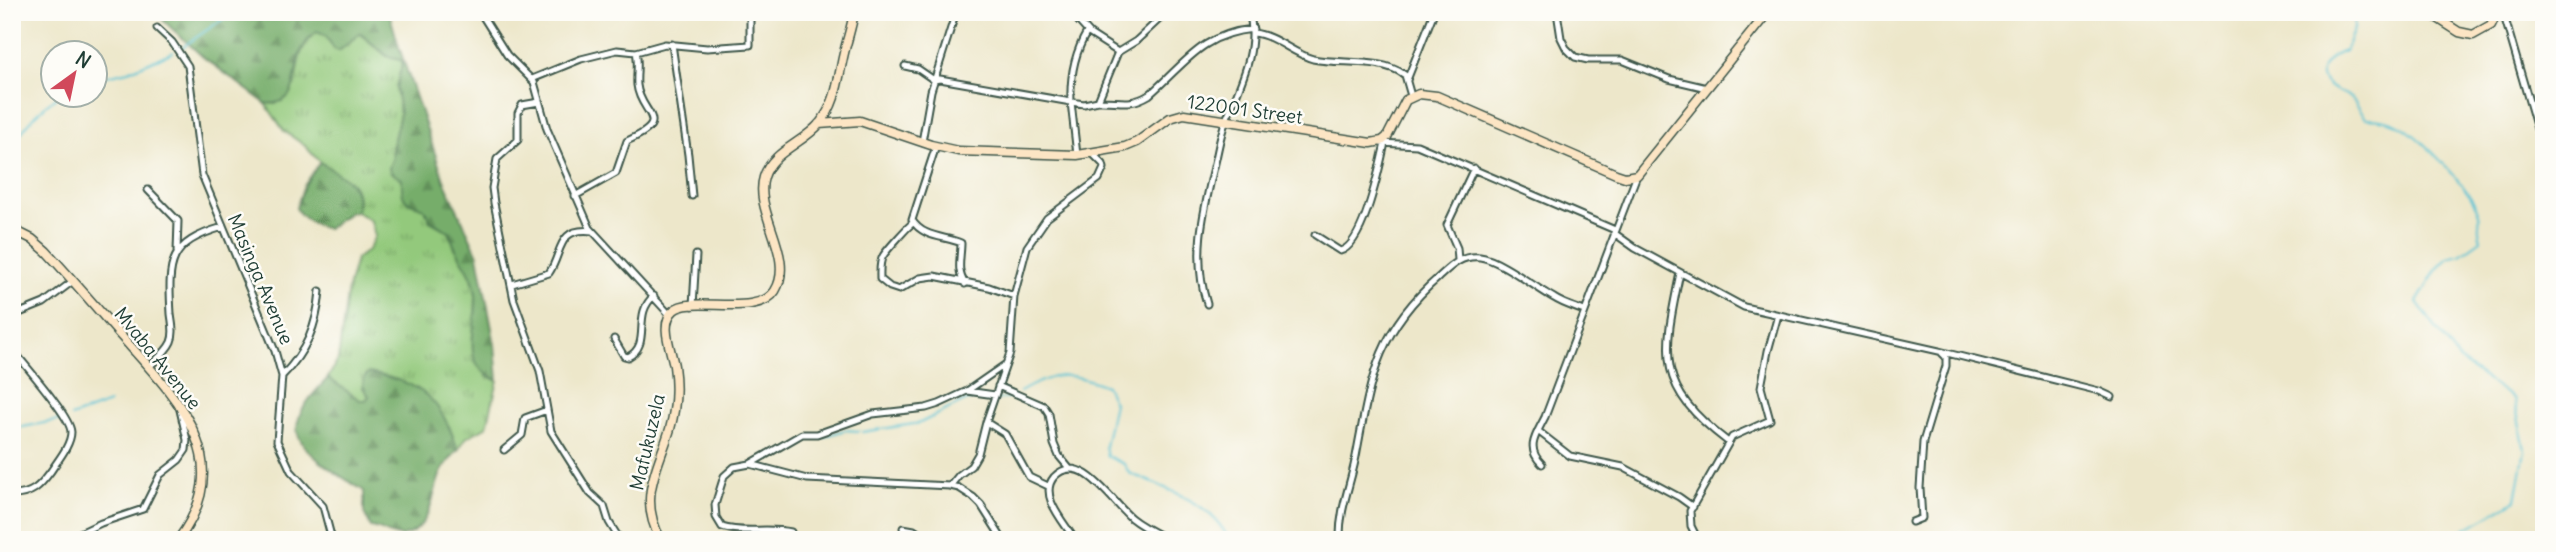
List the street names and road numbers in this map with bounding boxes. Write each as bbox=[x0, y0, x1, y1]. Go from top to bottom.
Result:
street label: 122001 Street bbox=[1186, 89, 1304, 129]
street label: Masinga Avenue bbox=[223, 210, 299, 348]
street label: Mvaba Avenue bbox=[109, 302, 207, 414]
street label: Mafukuzela bbox=[624, 391, 670, 493]

